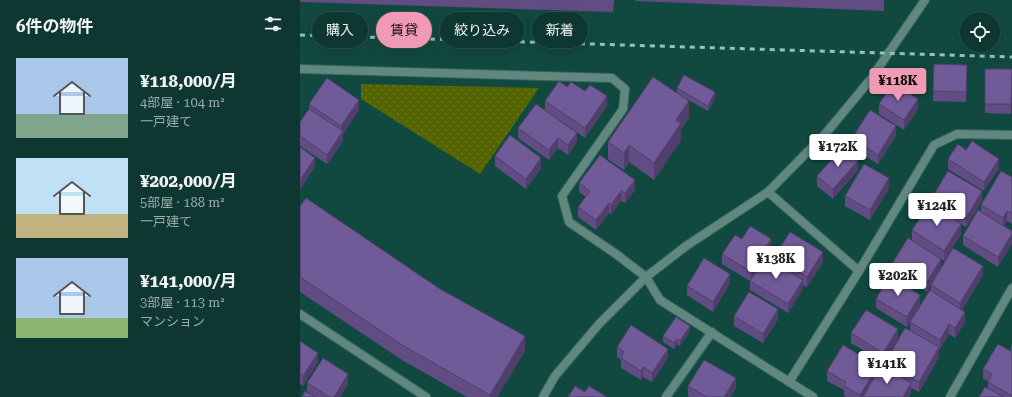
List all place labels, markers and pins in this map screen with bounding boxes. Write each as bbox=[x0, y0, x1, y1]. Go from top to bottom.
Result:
pin: ¥118K bbox=[870, 68, 926, 102]
pin: ¥172K bbox=[810, 134, 866, 168]
pin: ¥124K bbox=[909, 193, 965, 227]
pin: ¥138K bbox=[748, 246, 804, 280]
pin: ¥202K bbox=[870, 263, 926, 297]
pin: ¥141K bbox=[859, 351, 915, 385]

